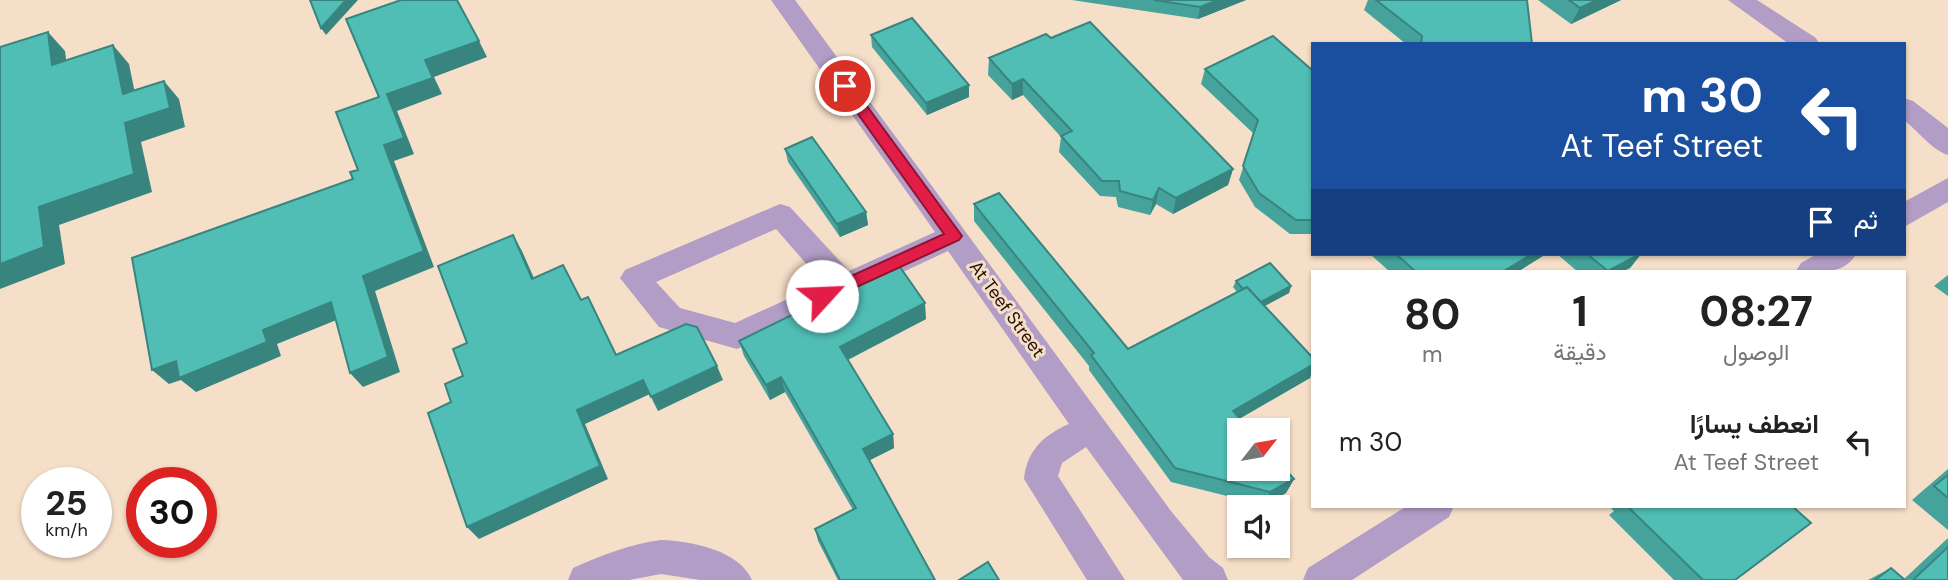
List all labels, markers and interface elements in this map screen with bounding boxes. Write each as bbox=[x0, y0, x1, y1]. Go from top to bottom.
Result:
pin bbox=[815, 56, 875, 116]
text: 30 m bbox=[1641, 63, 1763, 127]
icon: arrive bbox=[826, 67, 864, 105]
icon: left bbox=[1787, 70, 1878, 161]
text: At Teef Street bbox=[1561, 125, 1763, 167]
icon: arrive bbox=[1802, 203, 1840, 241]
text: ثم bbox=[1854, 203, 1878, 237]
street label: At Teef Street bbox=[964, 256, 1050, 362]
position arrow bbox=[785, 259, 859, 333]
text: 1 bbox=[1572, 284, 1588, 339]
text: 08:27 bbox=[1700, 284, 1813, 339]
text: 80 bbox=[1404, 287, 1460, 342]
text: دقيقة bbox=[1553, 337, 1607, 367]
text: الوصول bbox=[1723, 337, 1789, 367]
text: m bbox=[1422, 339, 1442, 369]
text: انعطف يسارًا bbox=[1690, 407, 1819, 441]
north arrow bbox=[1227, 418, 1290, 481]
map controls bbox=[1227, 418, 1290, 558]
icon: left bbox=[1840, 423, 1878, 461]
text: 30 m bbox=[1339, 425, 1402, 459]
text: At Teef Street bbox=[1673, 447, 1819, 477]
speed limit sign: 30 bbox=[126, 467, 217, 558]
text: 25 bbox=[46, 480, 87, 526]
button: sound bbox=[1227, 495, 1290, 558]
text: km/h bbox=[45, 518, 88, 542]

